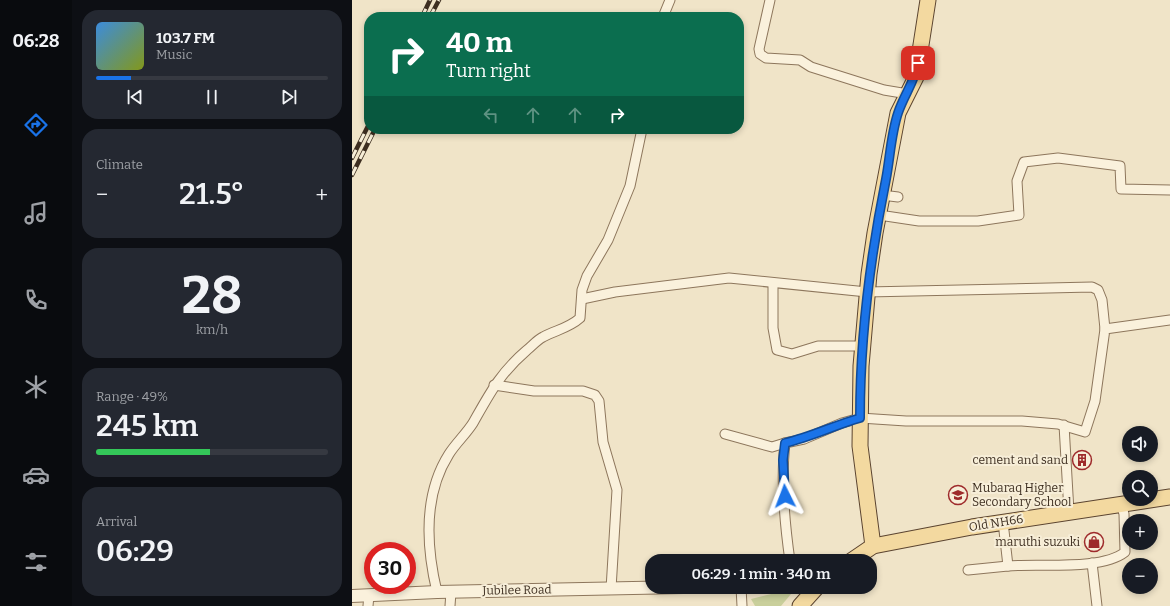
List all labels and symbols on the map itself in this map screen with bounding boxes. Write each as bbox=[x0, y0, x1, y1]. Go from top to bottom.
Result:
pin bbox=[901, 46, 935, 80]
building icon: cement and sand bbox=[1071, 449, 1093, 471]
place label: cement and sand bbox=[972, 453, 1068, 467]
position arrow bbox=[764, 475, 806, 517]
place label: Mubaraq Higher Secondary School bbox=[972, 481, 1072, 509]
school or university icon: Mubaraq Higher Secondary School bbox=[947, 484, 969, 506]
street label: Old NH66 bbox=[968, 512, 1024, 534]
shop icon: maruthi suzuki bbox=[1083, 531, 1105, 553]
place label: maruthi suzuki bbox=[995, 535, 1080, 549]
speed limit sign: 30 bbox=[364, 542, 416, 594]
street label: Jubilee Road bbox=[481, 582, 552, 598]

